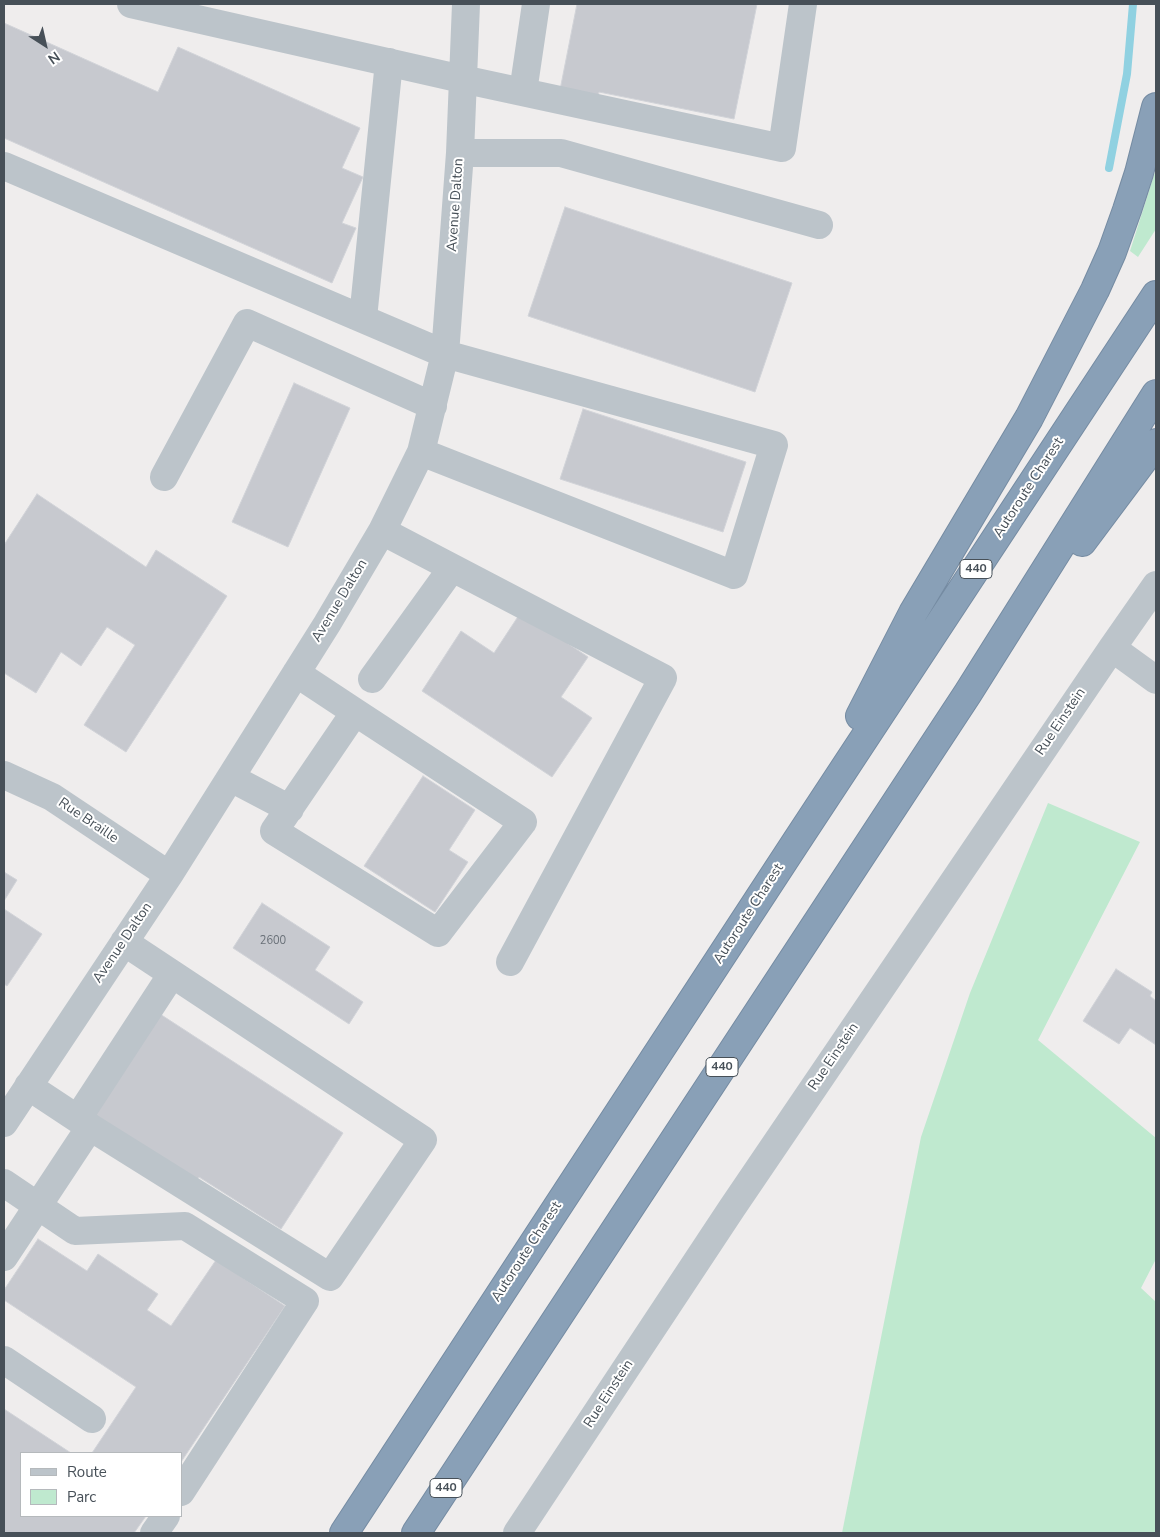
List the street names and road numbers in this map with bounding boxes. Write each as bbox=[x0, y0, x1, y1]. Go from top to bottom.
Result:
street label: Avenue Dalton bbox=[444, 158, 468, 252]
street label: Autoroute Charest bbox=[990, 435, 1068, 541]
street label: Avenue Dalton bbox=[309, 557, 371, 645]
road number: 440 bbox=[960, 560, 992, 578]
street label: Rue Einstein bbox=[1032, 685, 1090, 759]
street label: Rue Braille bbox=[55, 795, 121, 847]
street label: Autoroute Charest bbox=[710, 861, 788, 967]
street label: Avenue Dalton bbox=[90, 899, 156, 987]
street label: Rue Einstein bbox=[805, 1020, 863, 1094]
road number: 440 bbox=[706, 1058, 738, 1076]
street label: Autoroute Charest bbox=[488, 1199, 566, 1305]
street label: Rue Einstein bbox=[581, 1357, 637, 1431]
road number: 440 bbox=[430, 1479, 462, 1498]

